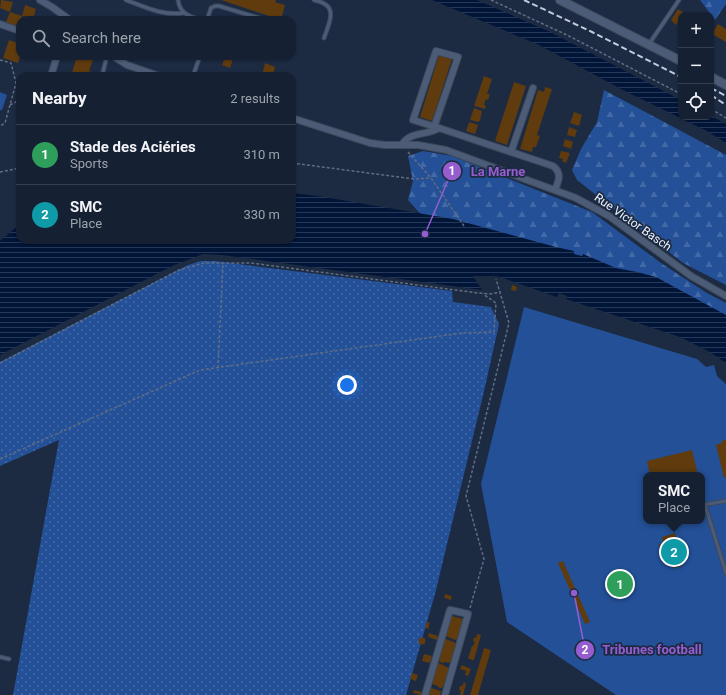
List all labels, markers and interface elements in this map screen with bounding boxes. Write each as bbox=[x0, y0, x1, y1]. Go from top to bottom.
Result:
map controls bbox=[678, 12, 714, 120]
button: + bbox=[678, 12, 714, 48]
search box bbox=[16, 16, 296, 60]
icon: search bbox=[30, 27, 52, 49]
text: Search here bbox=[62, 29, 141, 47]
button: − bbox=[678, 48, 714, 84]
button: locate bbox=[678, 84, 714, 120]
text: Nearby bbox=[32, 88, 87, 108]
text: 2 results bbox=[230, 91, 280, 106]
text: Stade des Aciéries bbox=[70, 138, 196, 156]
text: 1 bbox=[41, 147, 49, 162]
text: 310 m bbox=[243, 147, 280, 162]
text: Sports bbox=[70, 156, 108, 171]
callout: La Marne bbox=[442, 159, 533, 184]
text: 1 bbox=[449, 164, 455, 178]
text: La Marne bbox=[471, 164, 525, 179]
street label: Rue Victor Basch bbox=[592, 190, 674, 254]
text: SMC bbox=[70, 198, 102, 216]
text: 2 bbox=[41, 207, 49, 222]
text: 330 m bbox=[243, 207, 280, 222]
text: Place bbox=[70, 216, 102, 231]
your location bbox=[337, 375, 357, 395]
popup bbox=[643, 472, 705, 524]
text: SMC bbox=[658, 482, 690, 500]
text: Place bbox=[658, 500, 690, 515]
pin: 2 bbox=[661, 537, 687, 567]
pin: 1 bbox=[607, 569, 633, 599]
callout: Tribunes football bbox=[575, 637, 710, 662]
text: Tribunes football bbox=[602, 642, 702, 657]
text: 2 bbox=[582, 643, 589, 657]

